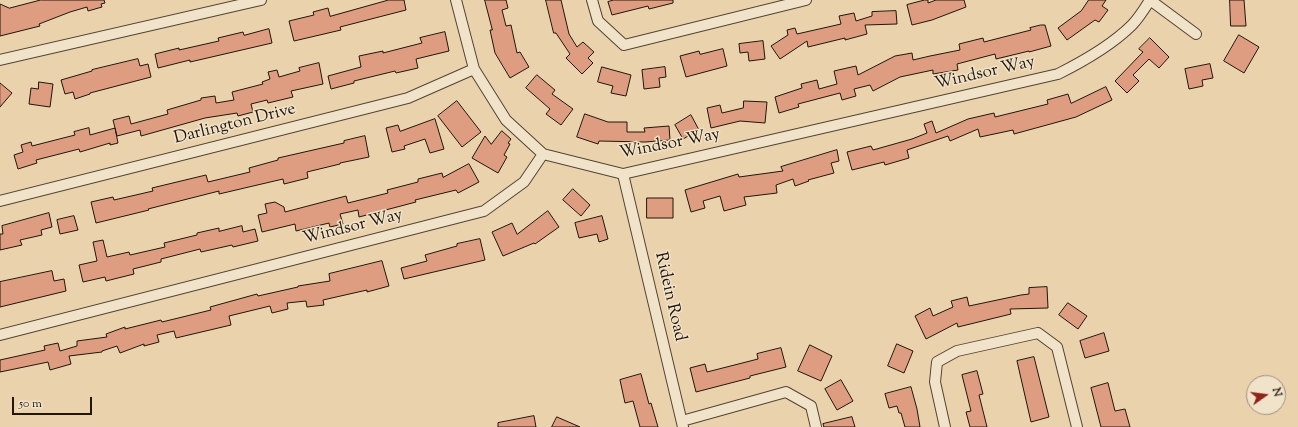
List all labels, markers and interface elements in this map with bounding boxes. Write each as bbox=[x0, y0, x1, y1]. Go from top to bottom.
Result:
street label: Windsor Way bbox=[933, 53, 1037, 95]
street label: Darlington Drive bbox=[172, 100, 298, 150]
street label: Windsor Way bbox=[618, 125, 722, 165]
street label: Windsor Way bbox=[301, 206, 405, 250]
street label: Ridein Road bbox=[649, 250, 689, 344]
north arrow bbox=[1246, 375, 1286, 415]
text: N bbox=[1268, 386, 1285, 399]
scale bar bbox=[14, 389, 94, 415]
text: 50 m bbox=[19, 395, 42, 413]

